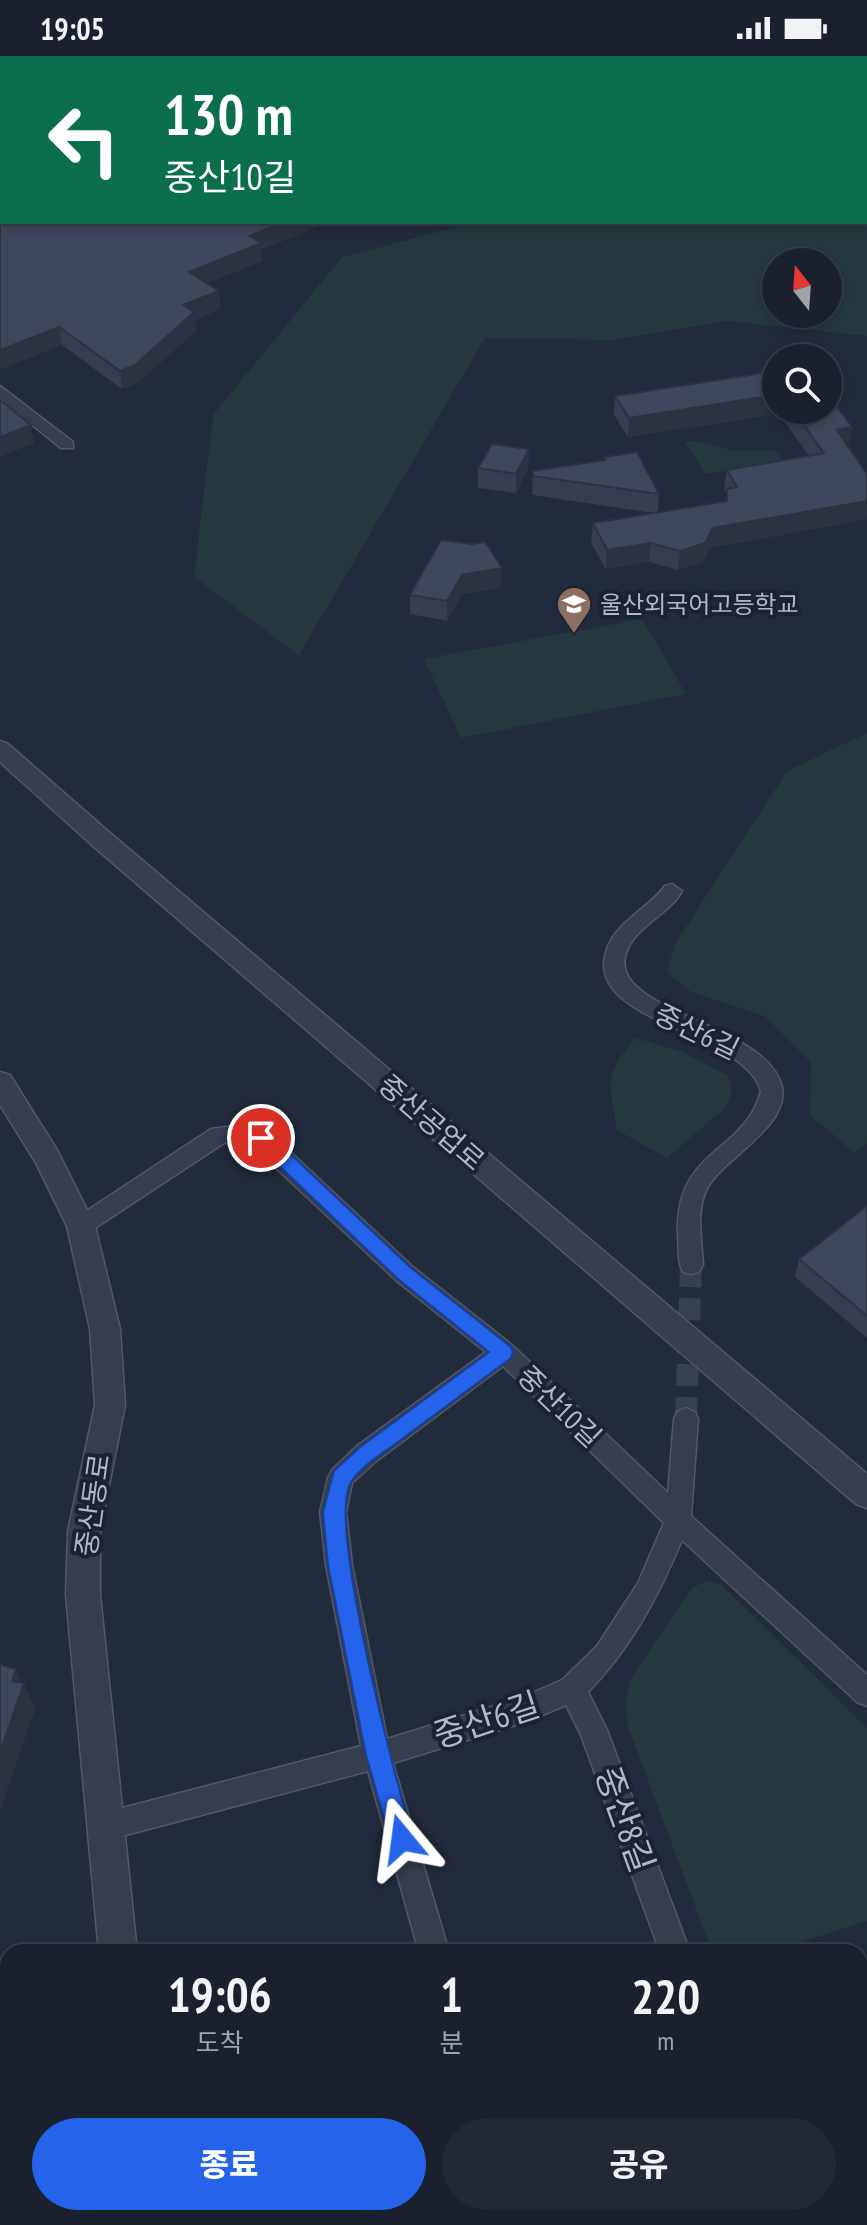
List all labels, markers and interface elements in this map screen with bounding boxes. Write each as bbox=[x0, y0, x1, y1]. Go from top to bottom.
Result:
text: 19:05 bbox=[40, 9, 105, 48]
text: 130 m bbox=[164, 78, 293, 150]
icon: left bbox=[32, 88, 136, 192]
text: 중산10길 bbox=[164, 153, 296, 200]
north arrow bbox=[762, 248, 842, 328]
map controls bbox=[762, 248, 842, 424]
button: search bbox=[762, 344, 842, 424]
school or university icon: 울산외국어고등학교 bbox=[555, 585, 593, 635]
place label: 울산외국어고등학교 bbox=[600, 589, 799, 620]
street label: 중산6길 bbox=[648, 995, 746, 1067]
street label: 중산공업로 bbox=[371, 1066, 493, 1178]
pin bbox=[227, 1104, 295, 1172]
icon: arrive bbox=[239, 1116, 283, 1160]
street label: 중산10길 bbox=[510, 1357, 610, 1455]
street label: 중산동로 bbox=[67, 1451, 117, 1559]
street label: 중산6길 bbox=[427, 1681, 545, 1757]
street label: 중산8길 bbox=[587, 1760, 665, 1878]
position arrow bbox=[360, 1797, 444, 1881]
text: 19:06 bbox=[168, 1963, 272, 2025]
text: 1 bbox=[440, 1963, 463, 2025]
text: 220 bbox=[631, 1965, 700, 2027]
text: m bbox=[657, 2024, 674, 2057]
text: 도착 bbox=[196, 2026, 244, 2059]
text: 분 bbox=[440, 2026, 463, 2059]
button: 종료 bbox=[32, 2118, 426, 2210]
button: 공유 bbox=[442, 2118, 836, 2210]

